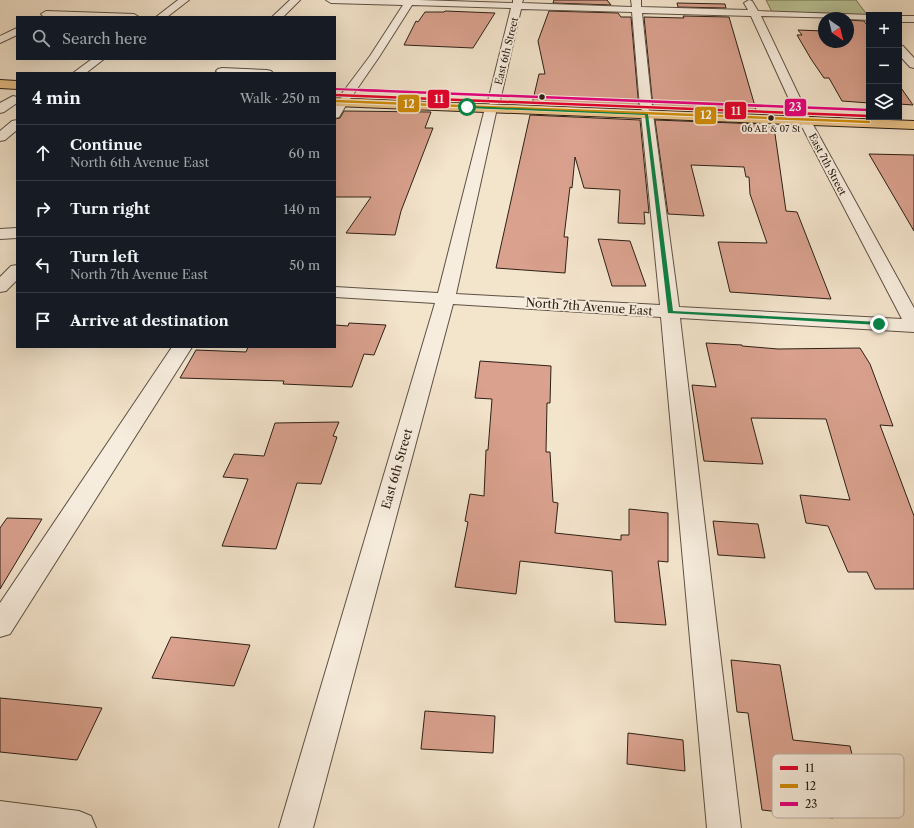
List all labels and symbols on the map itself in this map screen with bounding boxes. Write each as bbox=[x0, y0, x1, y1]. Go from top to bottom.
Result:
north arrow bbox=[818, 12, 854, 48]
street label: East 6th Street bbox=[492, 15, 521, 86]
line badge: 11 bbox=[427, 89, 450, 109]
text: 11 bbox=[434, 92, 444, 106]
unlabelled marker bbox=[537, 92, 547, 102]
line badge: 12 bbox=[397, 94, 420, 113]
text: 12 bbox=[403, 97, 415, 111]
route start bbox=[458, 98, 476, 116]
line badge: 23 bbox=[784, 98, 807, 117]
text: 23 bbox=[789, 100, 801, 114]
line badge: 11 bbox=[724, 101, 747, 120]
text: 11 bbox=[731, 104, 741, 118]
line badge: 12 bbox=[694, 106, 717, 125]
text: 12 bbox=[700, 108, 712, 122]
marker: 06 AE & 07 St bbox=[766, 113, 776, 123]
place label: 06 AE & 07 St bbox=[741, 123, 801, 134]
street label: East 7th Street bbox=[806, 131, 850, 198]
street label: North 7th Avenue East bbox=[525, 295, 654, 318]
route end bbox=[870, 315, 888, 333]
street label: East 6th Street bbox=[378, 426, 415, 511]
legend bbox=[772, 754, 904, 818]
text: 11 bbox=[805, 761, 815, 775]
text: 12 bbox=[805, 779, 816, 793]
text: 23 bbox=[805, 797, 817, 811]

